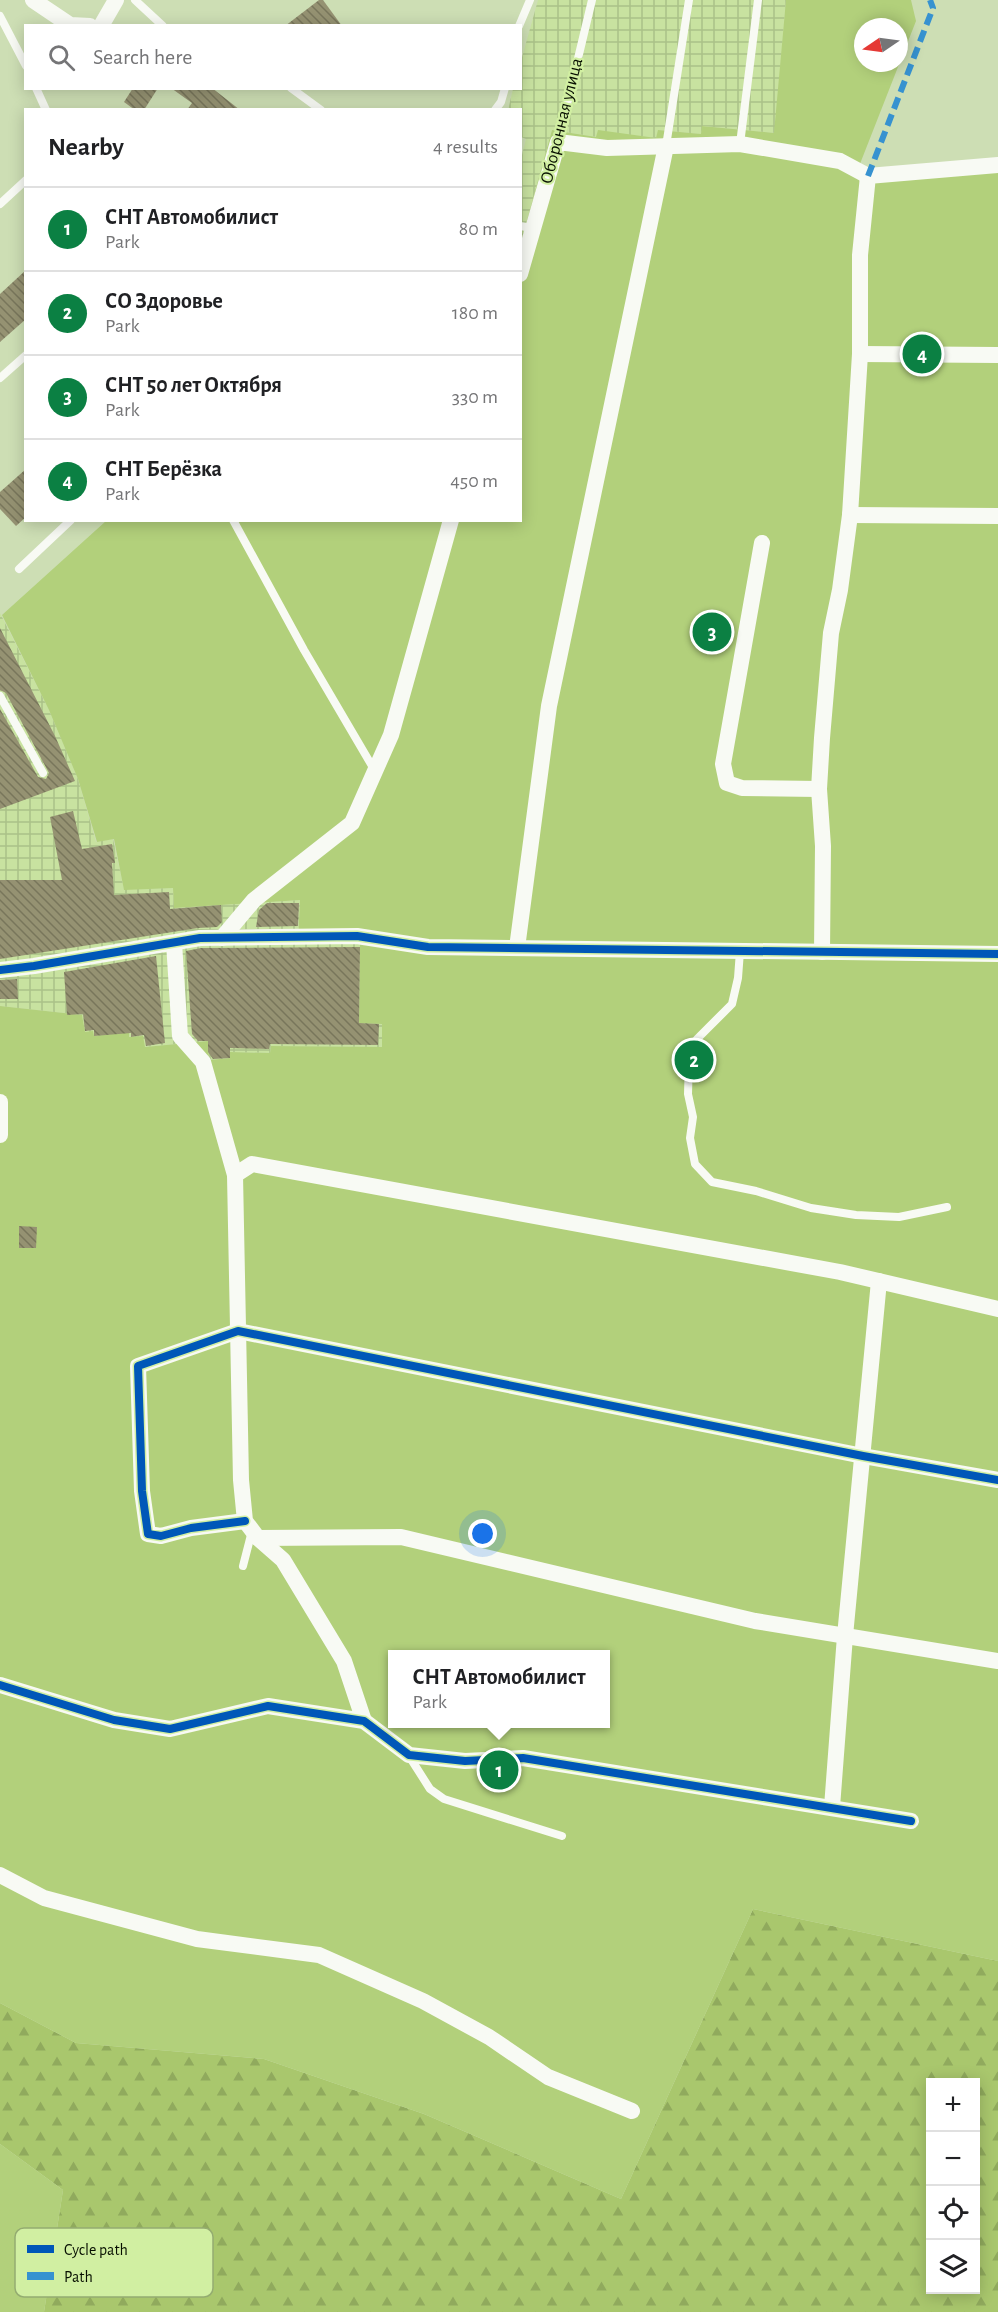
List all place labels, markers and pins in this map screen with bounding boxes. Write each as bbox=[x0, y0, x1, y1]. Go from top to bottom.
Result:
pin: 4 bbox=[902, 332, 942, 376]
pin: 3 bbox=[692, 610, 732, 654]
pin: 2 bbox=[674, 1038, 714, 1082]
pin: 1 bbox=[480, 1748, 518, 1792]

